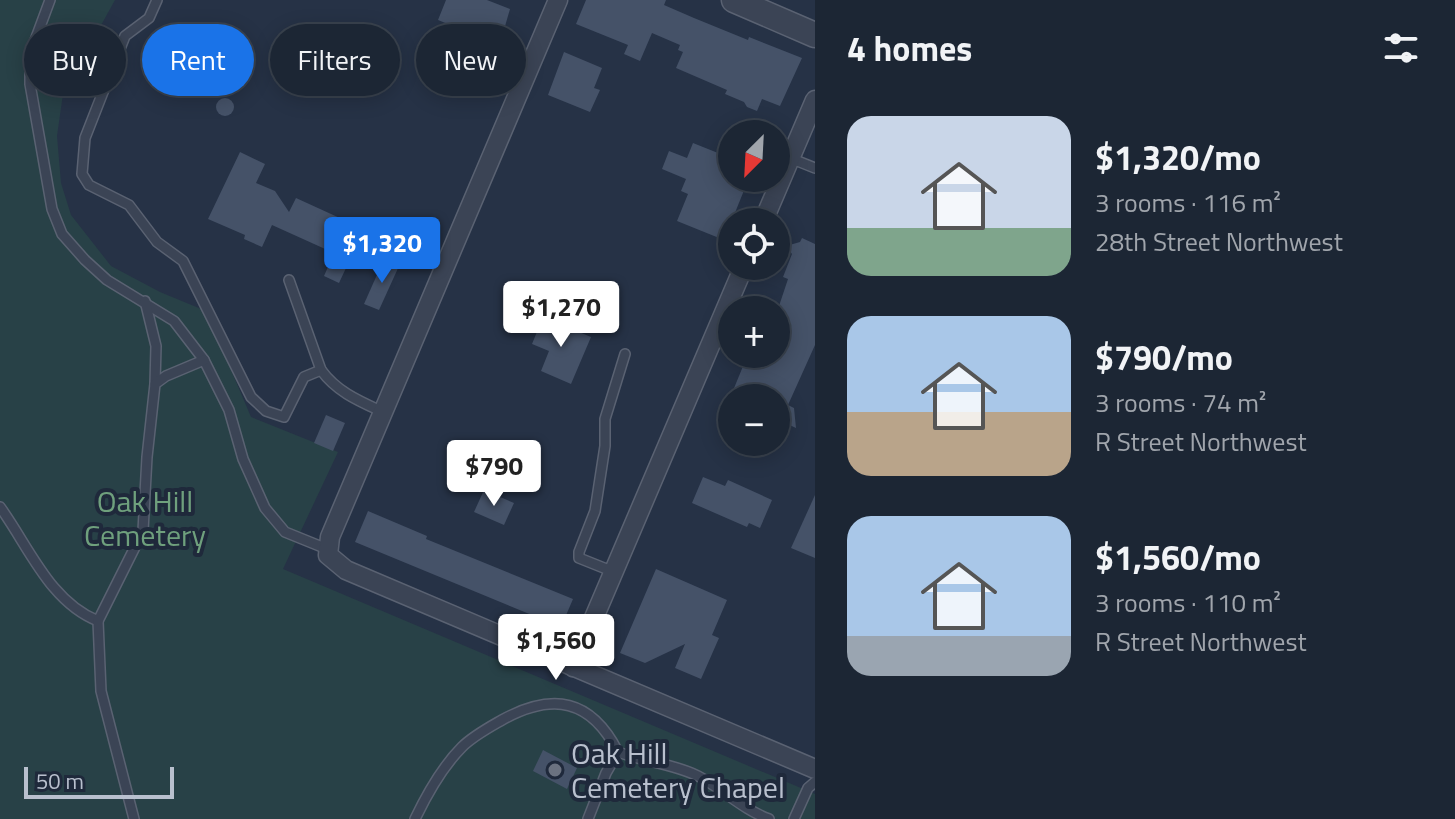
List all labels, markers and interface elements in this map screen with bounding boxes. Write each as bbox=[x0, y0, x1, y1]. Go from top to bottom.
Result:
text: 4 homes bbox=[847, 22, 972, 74]
chip: Buy bbox=[24, 24, 126, 96]
chip: Rent bbox=[142, 24, 254, 96]
chip: Filters bbox=[270, 24, 400, 96]
chip: New bbox=[416, 24, 526, 96]
icon: filters bbox=[1379, 26, 1423, 70]
north arrow bbox=[718, 120, 790, 192]
map controls bbox=[718, 120, 790, 456]
text: $1,320/mo bbox=[1095, 131, 1261, 183]
icon: home bbox=[911, 148, 1007, 244]
text: 3 rooms · 116 m² bbox=[1095, 183, 1281, 222]
button: locate bbox=[718, 208, 790, 280]
pin: $1,320 bbox=[317, 217, 447, 285]
text: 28th Street Northwest bbox=[1095, 222, 1343, 261]
text: $1,320 bbox=[342, 223, 422, 262]
pin: $1,270 bbox=[496, 281, 626, 349]
text: $1,270 bbox=[521, 287, 601, 326]
button: + bbox=[718, 296, 790, 368]
text: $790/mo bbox=[1095, 331, 1233, 383]
icon: home bbox=[911, 348, 1007, 444]
text: 3 rooms · 74 m² bbox=[1095, 383, 1266, 422]
button: − bbox=[718, 384, 790, 456]
text: R Street Northwest bbox=[1095, 422, 1307, 461]
pin: $790 bbox=[447, 440, 541, 508]
text: $790 bbox=[465, 446, 523, 485]
park label: Oak Hill Cemetery bbox=[84, 478, 206, 558]
text: $1,560/mo bbox=[1095, 531, 1261, 583]
icon: home bbox=[911, 548, 1007, 644]
text: 3 rooms · 110 m² bbox=[1095, 583, 1281, 622]
pin: $1,560 bbox=[491, 614, 621, 682]
text: $1,560 bbox=[516, 620, 596, 659]
text: R Street Northwest bbox=[1095, 622, 1307, 661]
place label: Oak Hill Cemetery Chapel bbox=[571, 730, 785, 810]
marker: Oak Hill Cemetery Chapel bbox=[546, 761, 564, 779]
scale bar bbox=[24, 763, 174, 799]
text: 50 m bbox=[36, 764, 84, 798]

